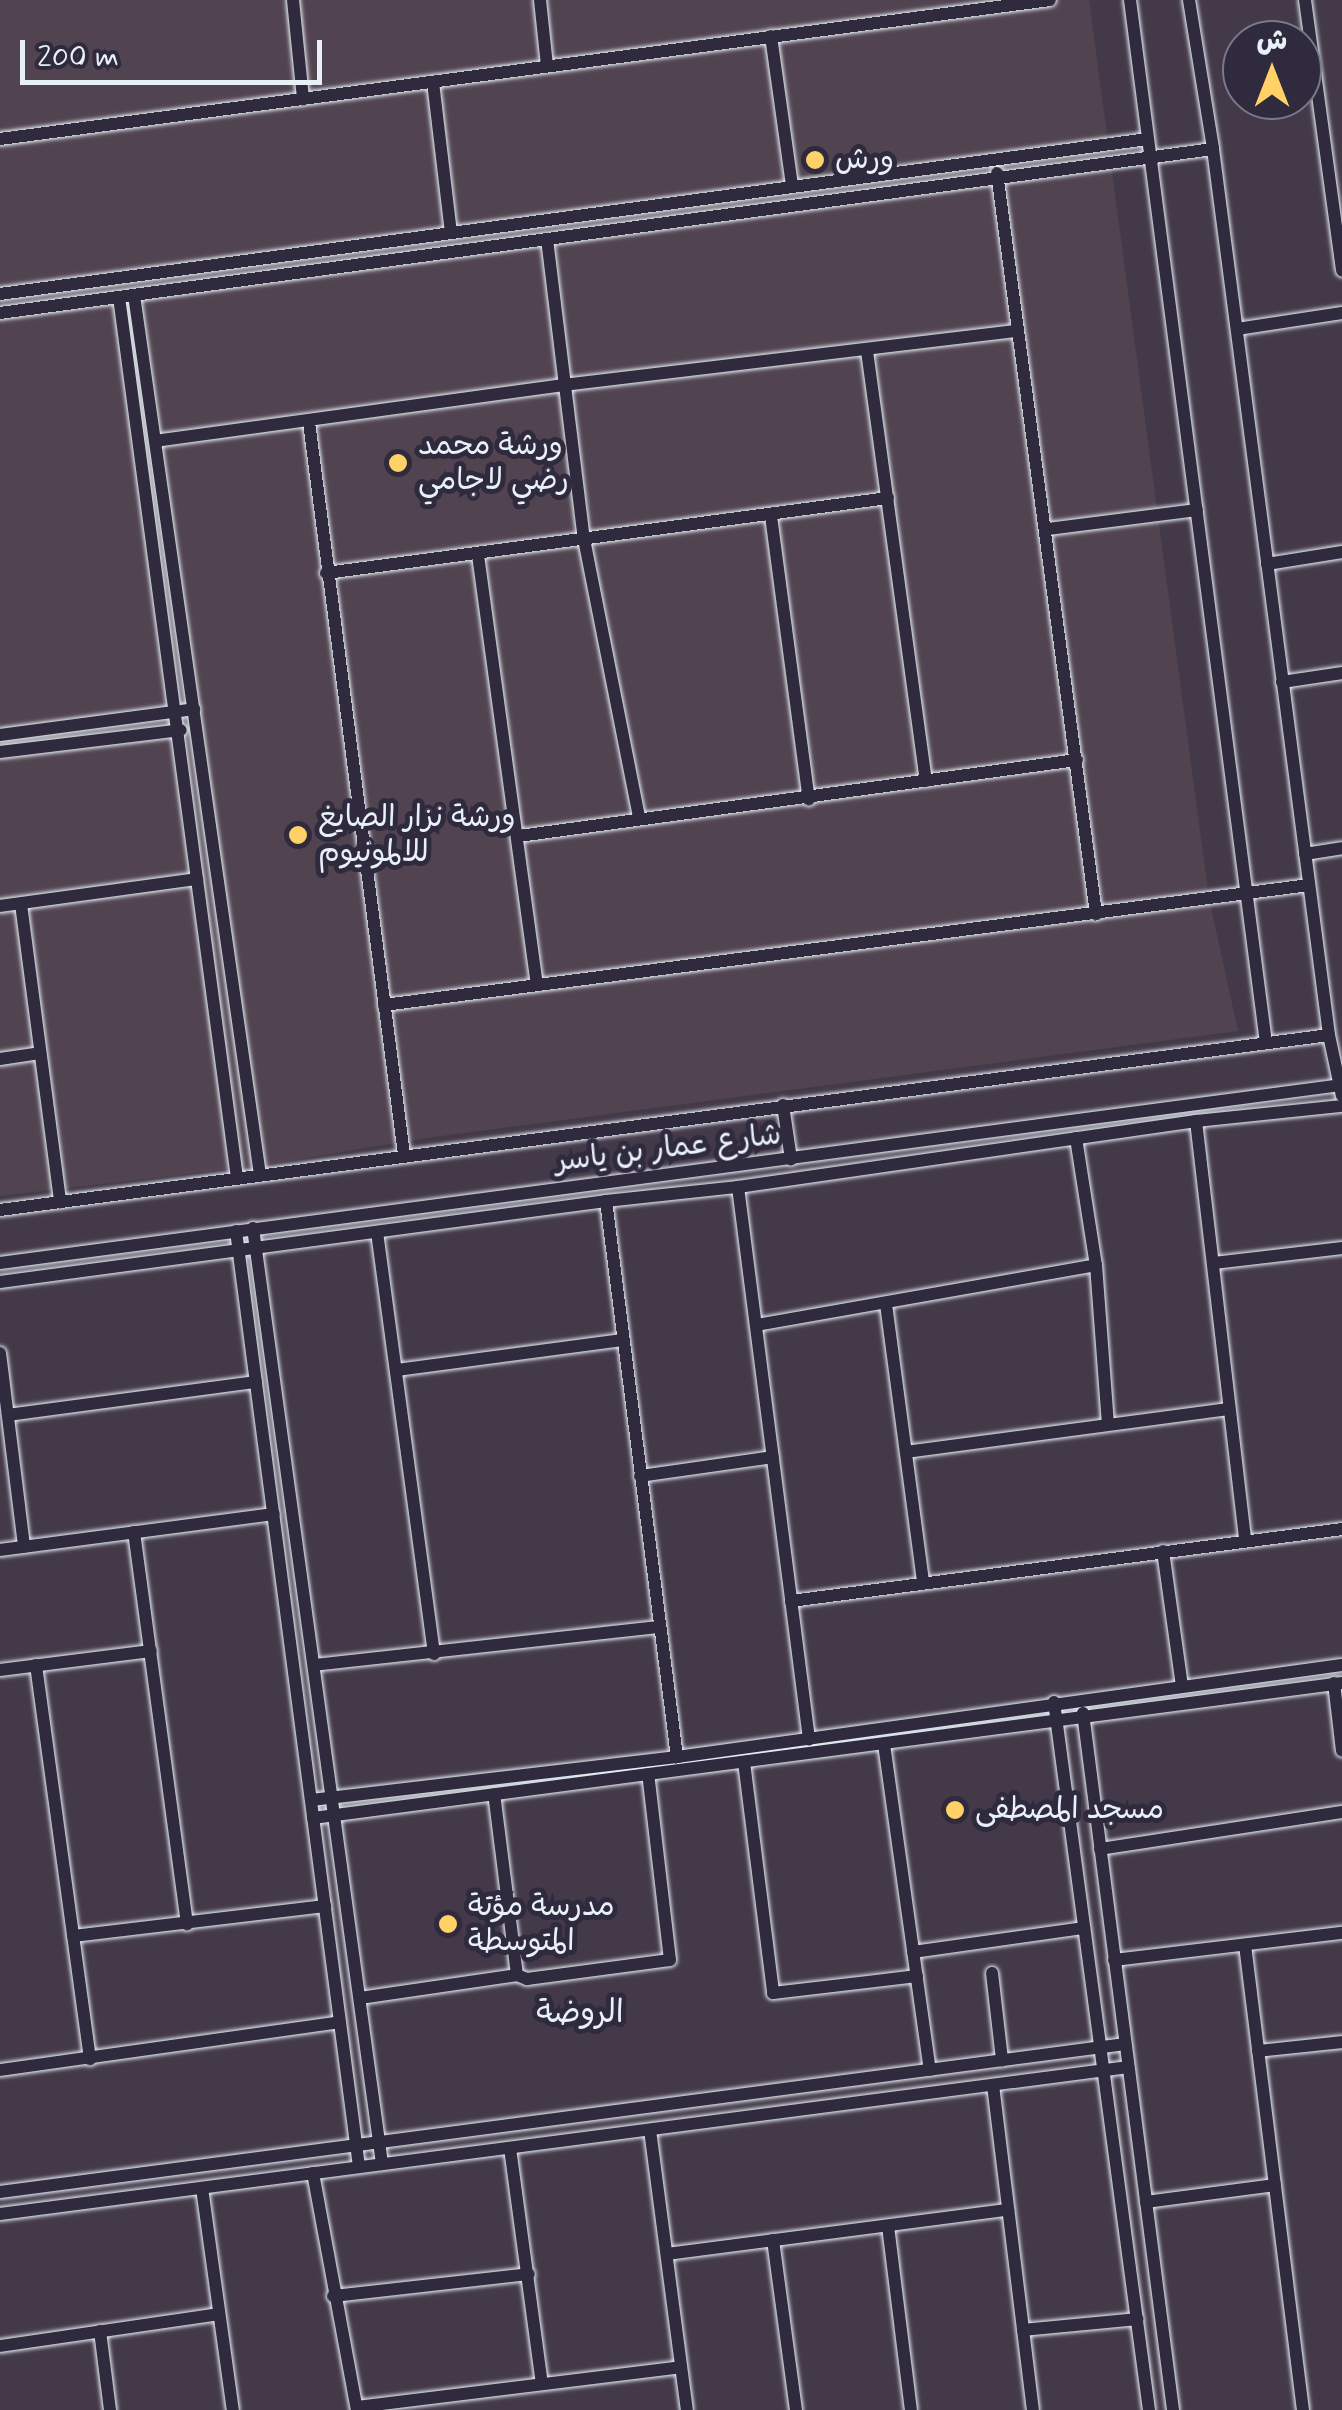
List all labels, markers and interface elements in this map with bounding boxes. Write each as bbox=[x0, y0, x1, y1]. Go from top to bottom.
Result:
scale bar bbox=[25, 20, 328, 82]
north arrow bbox=[1222, 20, 1322, 120]
text: ش bbox=[1257, 23, 1287, 60]
text: 200 m bbox=[37, 38, 119, 77]
place label: ورش bbox=[835, 142, 894, 178]
marker: ورش bbox=[804, 149, 826, 171]
place label: ورشة محمد رضي لاجامي bbox=[418, 428, 569, 498]
marker: ورشة محمد رضي لاجامي bbox=[387, 452, 409, 474]
place label: ورشة نزار الصايغ للالمونيوم bbox=[318, 800, 516, 870]
marker: ورشة نزار الصايغ للالمونيوم bbox=[287, 824, 309, 846]
street label: شارع عمار بن ياسر bbox=[553, 1117, 783, 1181]
place label: مسجد المصطفى bbox=[975, 1792, 1164, 1828]
marker: مسجد المصطفى bbox=[944, 1799, 966, 1821]
place label: مدرسة مؤتة المتوسطة bbox=[468, 1889, 615, 1960]
marker: مدرسة مؤتة المتوسطة bbox=[437, 1913, 459, 1935]
district label: الروضة bbox=[536, 1994, 624, 2032]

